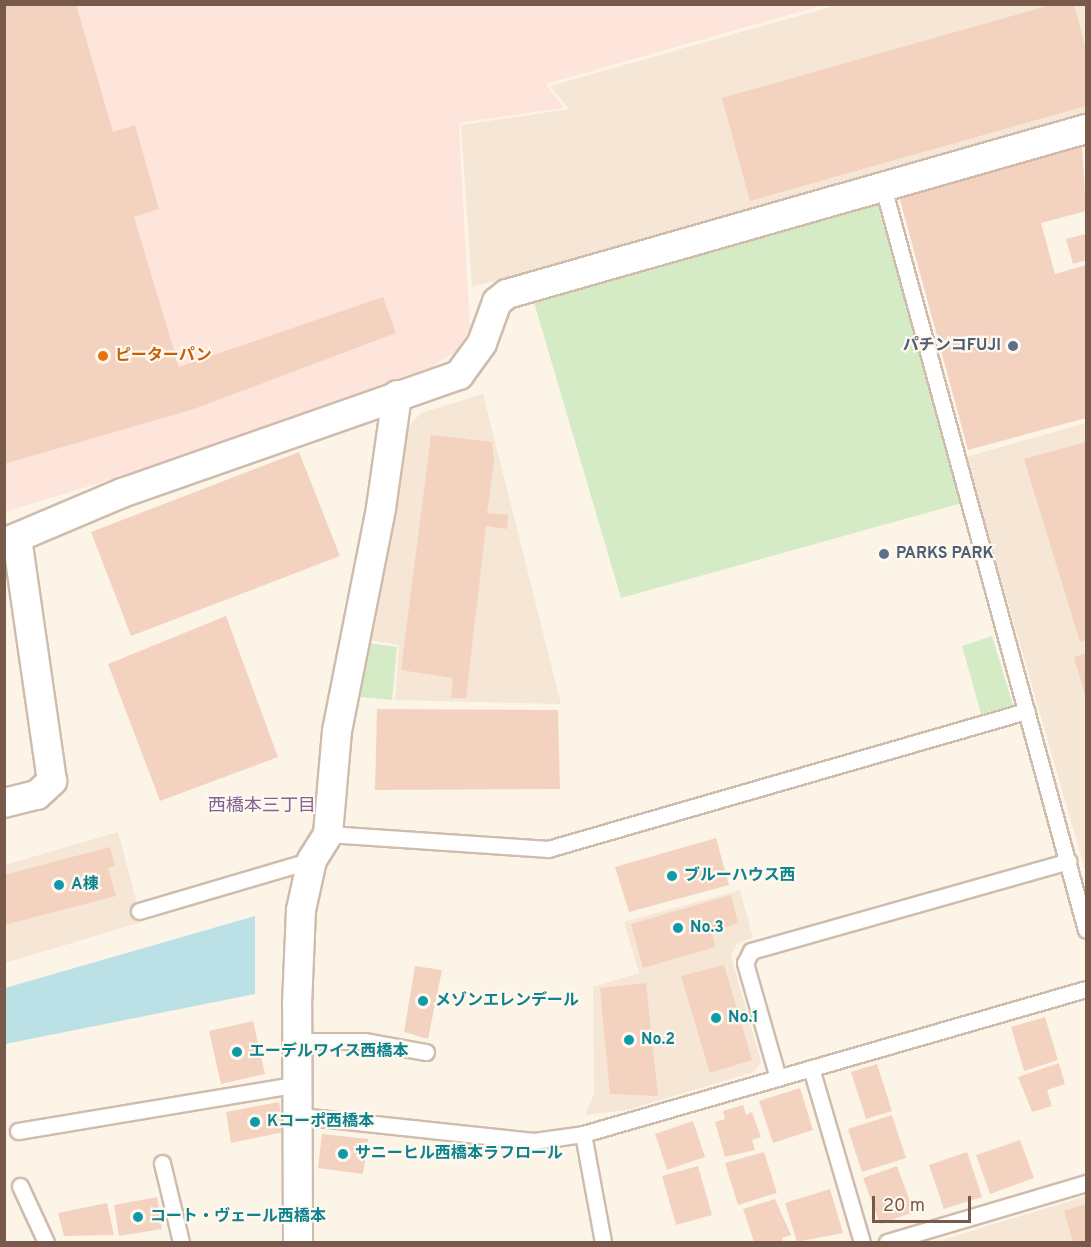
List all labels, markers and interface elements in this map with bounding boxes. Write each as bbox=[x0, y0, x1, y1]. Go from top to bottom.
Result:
place label: パチンコFUJI bbox=[903, 336, 1001, 356]
marker: パチンコFUJI bbox=[1006, 339, 1020, 353]
place label: ピーターパン bbox=[115, 346, 211, 366]
marker: ピーターパン bbox=[96, 349, 110, 363]
place label: PARKS PARK bbox=[896, 544, 994, 564]
marker: PARKS PARK bbox=[877, 547, 891, 561]
district label: 西橋本三丁目 bbox=[208, 796, 316, 818]
place label: ブルーハウス西 bbox=[684, 866, 796, 886]
marker: ブルーハウス西 bbox=[665, 869, 679, 883]
place label: A棟 bbox=[71, 875, 98, 895]
marker: A棟 bbox=[52, 878, 66, 892]
place label: No.3 bbox=[690, 918, 724, 938]
marker: No.3 bbox=[671, 921, 685, 935]
place label: メゾンエレンデール bbox=[435, 991, 579, 1011]
marker: メゾンエレンデール bbox=[416, 994, 430, 1008]
place label: No.1 bbox=[728, 1008, 759, 1028]
marker: No.1 bbox=[709, 1011, 723, 1025]
place label: No.2 bbox=[641, 1030, 675, 1050]
marker: No.2 bbox=[622, 1033, 636, 1047]
place label: エーデルワイス西橋本 bbox=[249, 1042, 409, 1062]
marker: エーデルワイス西橋本 bbox=[230, 1045, 244, 1059]
place label: Kコーポ西橋本 bbox=[267, 1112, 374, 1132]
marker: Kコーポ西橋本 bbox=[248, 1115, 262, 1129]
place label: サニーヒル西橋本ラフロール bbox=[355, 1144, 563, 1164]
marker: サニーヒル西橋本ラフロール bbox=[336, 1147, 350, 1161]
scale bar bbox=[875, 1184, 974, 1222]
text: 20 m bbox=[883, 1195, 925, 1218]
place label: コート・ヴェール西橋本 bbox=[150, 1207, 326, 1227]
marker: コート・ヴェール西橋本 bbox=[131, 1210, 145, 1224]

